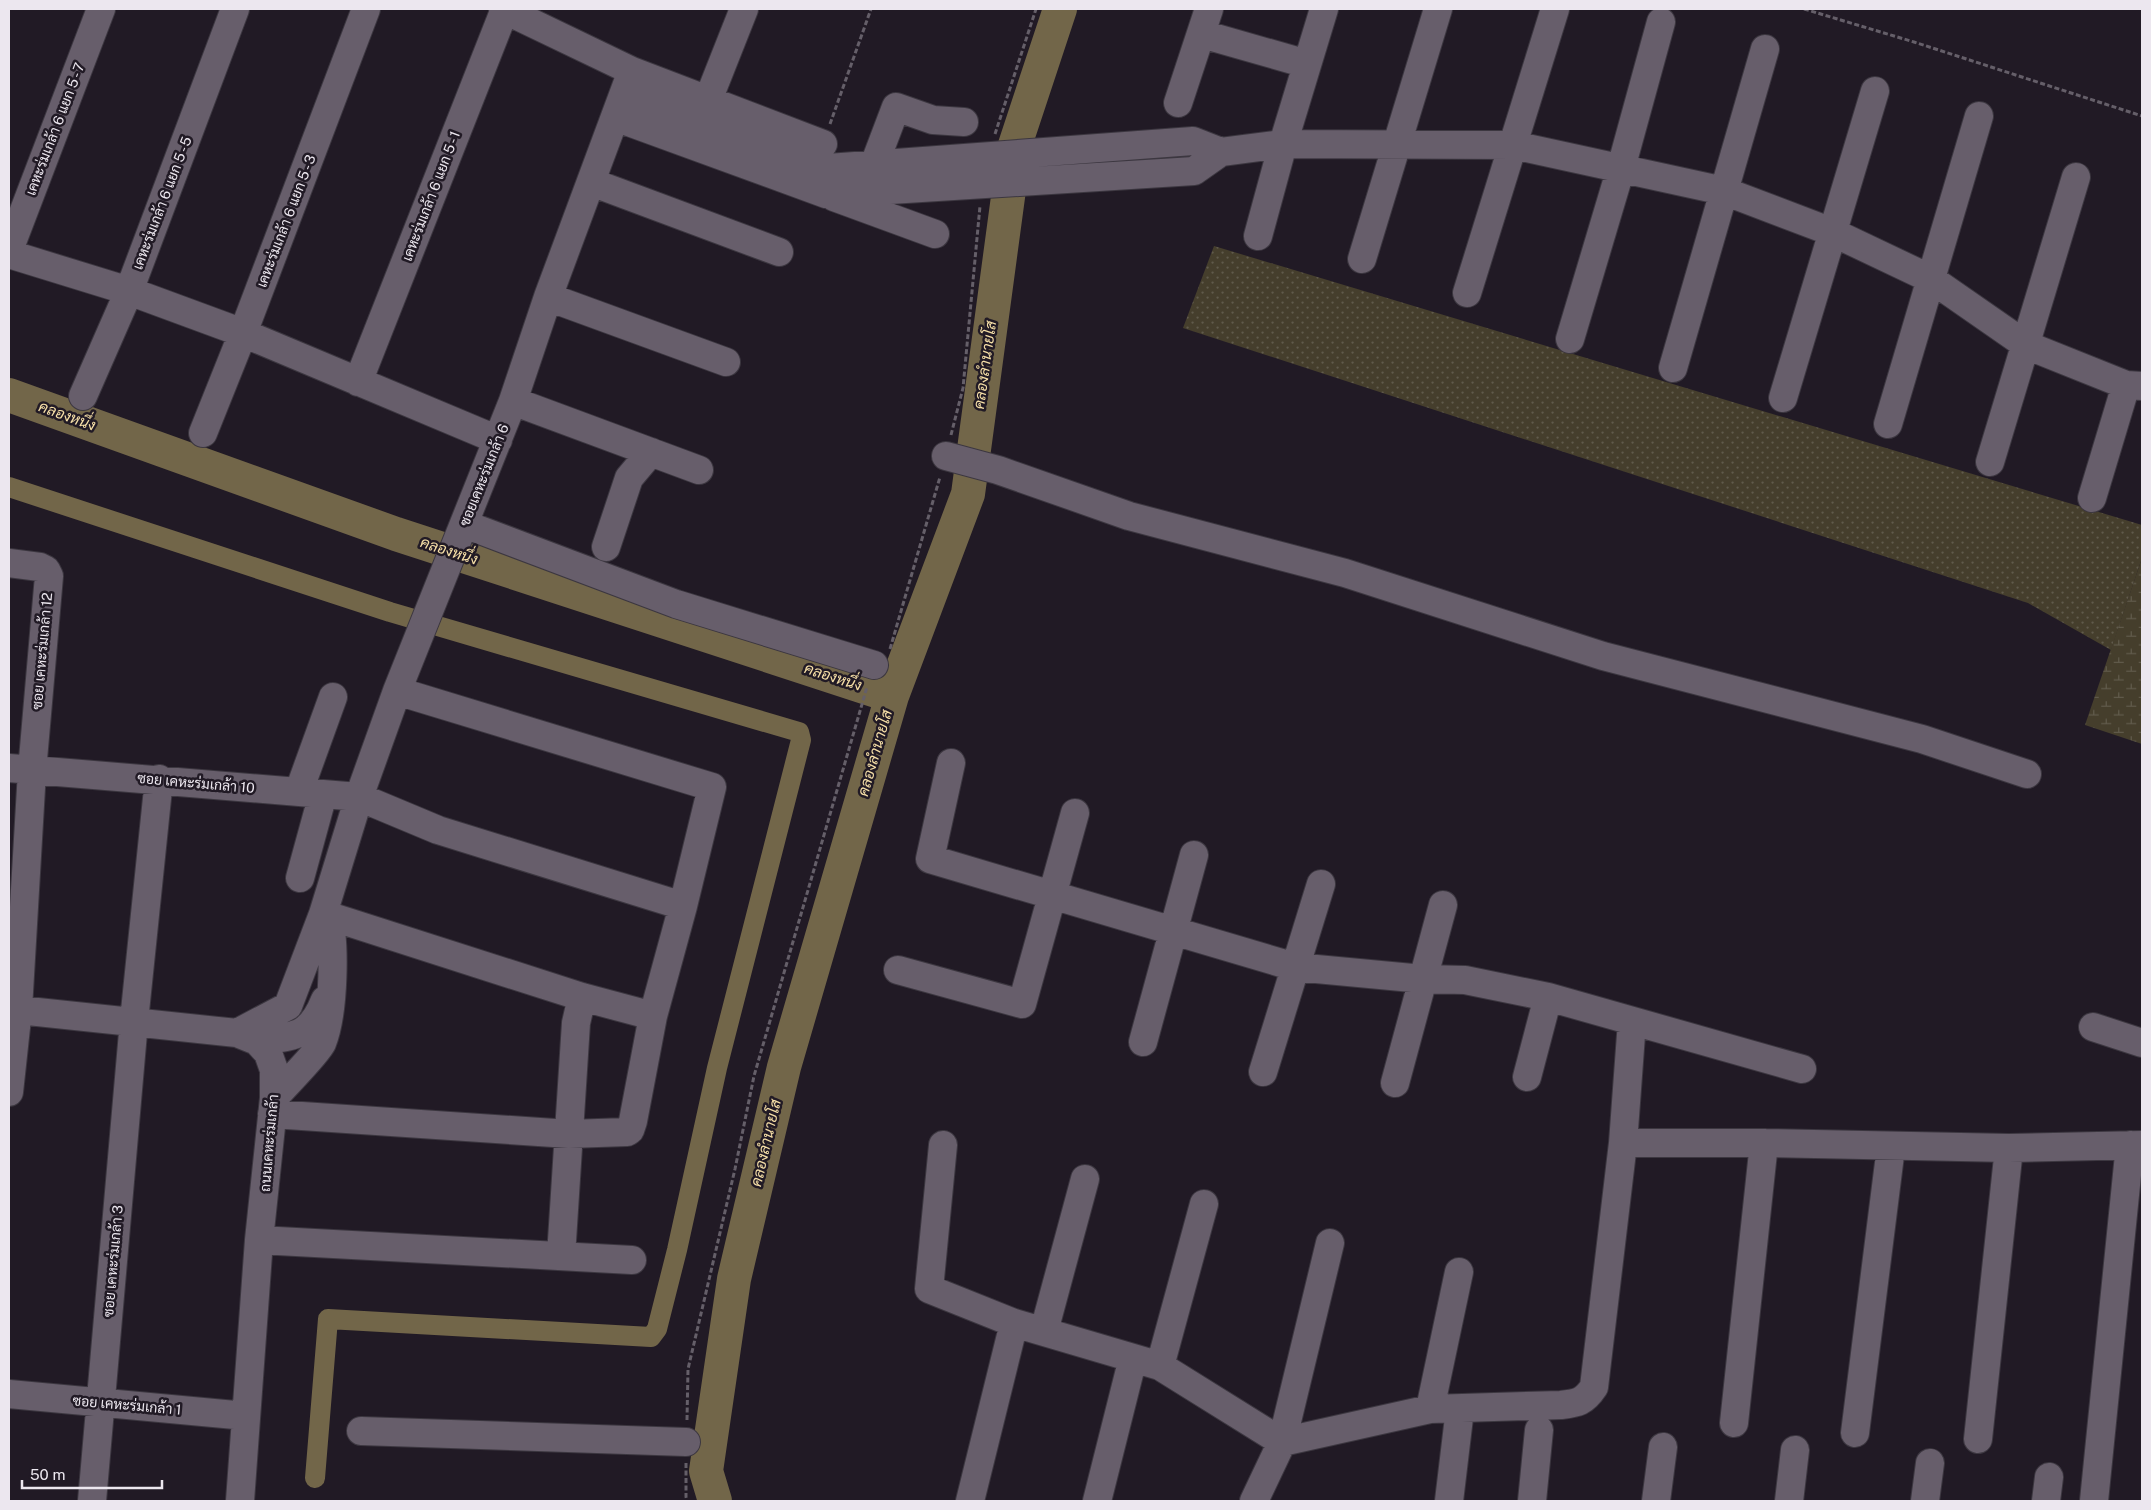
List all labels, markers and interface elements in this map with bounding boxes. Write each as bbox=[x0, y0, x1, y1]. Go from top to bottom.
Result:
street label: เคหะร่มเกล้า 6 แยก 5 - 7 bbox=[21, 60, 88, 197]
street label: เคหะร่มเกล้า 6 แยก 5 - 1 bbox=[398, 128, 463, 263]
street label: เคหะร่มเกล้า 6 แยก 5 - 5 bbox=[128, 134, 195, 272]
street label: เคหะร่มเกล้า 6 แยก 5 - 3 bbox=[252, 152, 319, 290]
water label: คลองลำนายโส bbox=[969, 318, 999, 410]
water label: คลองหนึ่ง bbox=[36, 392, 100, 434]
street label: ซอยเคหะร่มเกล้า 6 bbox=[455, 421, 512, 528]
water label: คลองหนึ่ง bbox=[418, 528, 482, 568]
street label: ซอย เคหะร่มเกล้า 12 bbox=[28, 592, 55, 710]
water label: คลองหนึ่ง bbox=[802, 654, 866, 694]
water label: คลองลำนายโส bbox=[853, 706, 895, 798]
street label: ซอย เคหะร่มเกล้า 10 bbox=[137, 769, 255, 796]
street label: ถนนเคหะร่มเกล้า bbox=[256, 1093, 281, 1192]
water label: คลองลำนายโส bbox=[746, 1096, 784, 1188]
street label: ซอย เคหะร่มเกล้า 3 bbox=[99, 1204, 126, 1318]
street label: ซอย เคหะร่มเกล้า 1 bbox=[72, 1391, 182, 1418]
scale bar bbox=[22, 1458, 162, 1490]
text: 50 m bbox=[30, 1466, 65, 1483]

